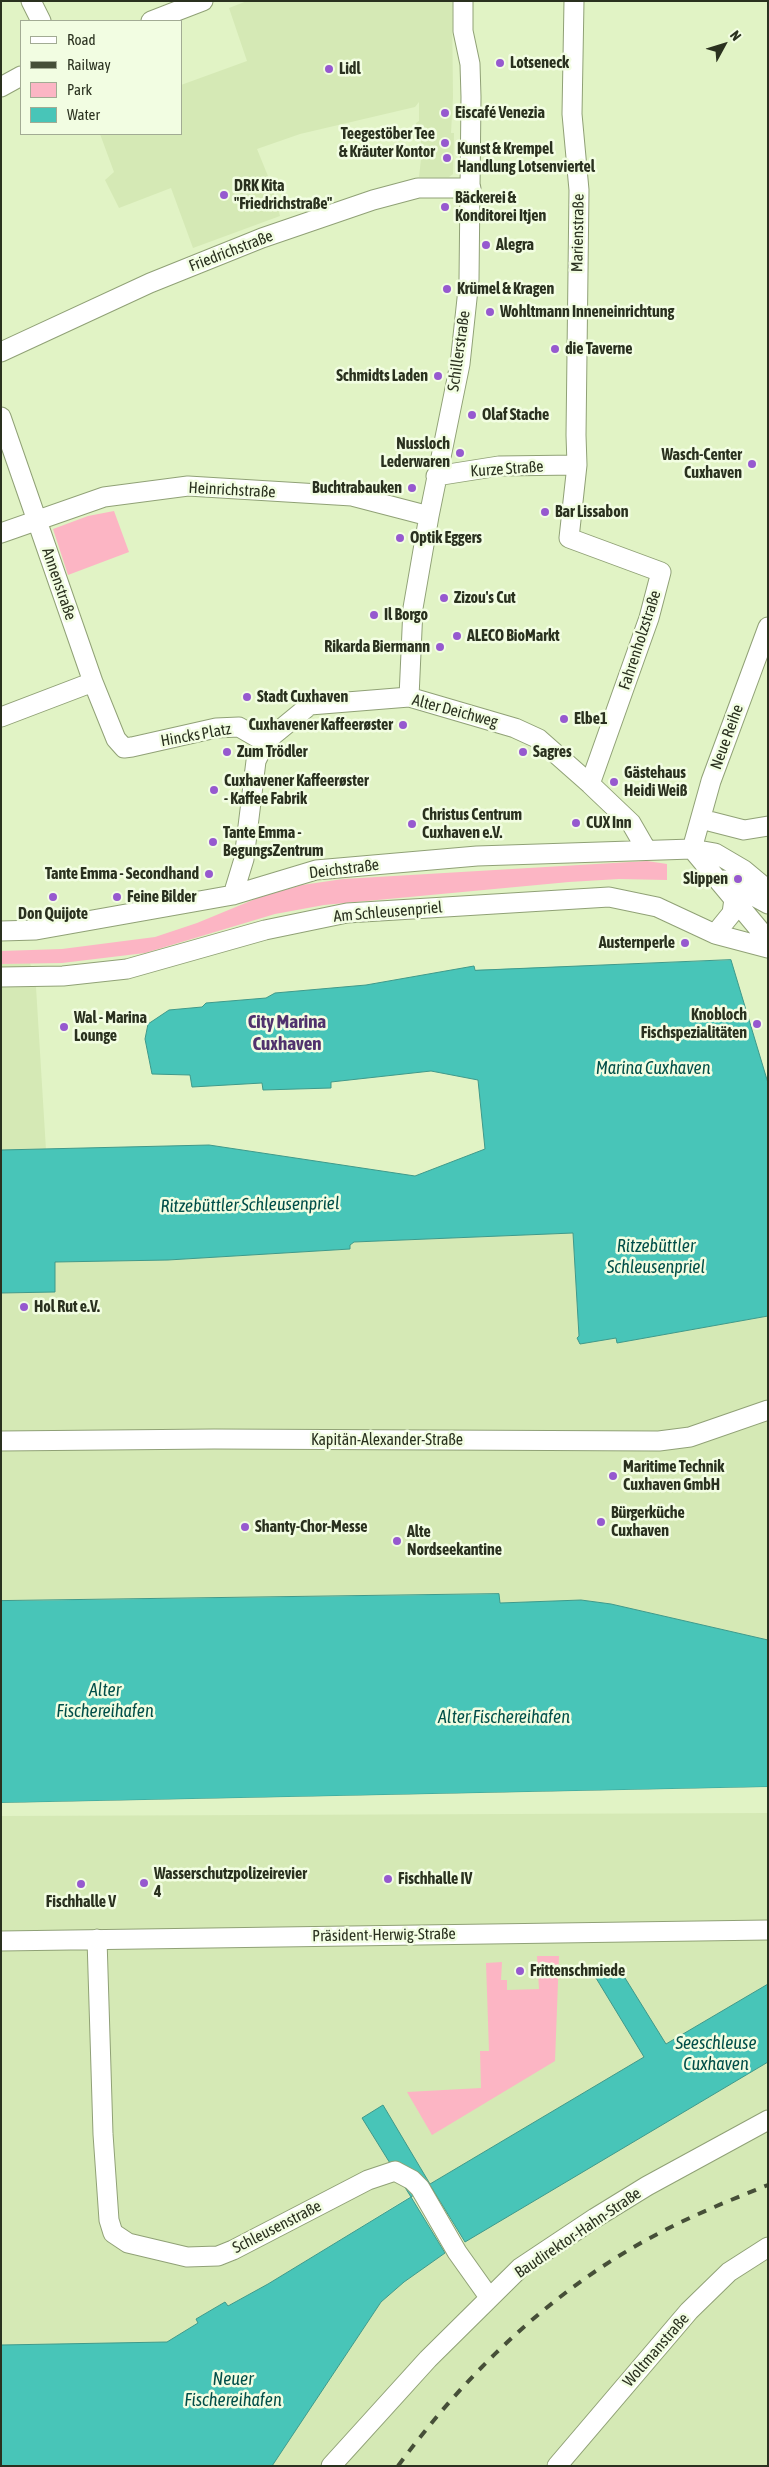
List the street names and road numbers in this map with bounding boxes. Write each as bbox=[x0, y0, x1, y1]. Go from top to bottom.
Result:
street label: Marienstraße bbox=[568, 194, 588, 272]
street label: Friedrichstraße bbox=[186, 226, 276, 276]
street label: Schillerstraße bbox=[444, 309, 474, 393]
street label: Kurze Straße bbox=[470, 457, 544, 481]
street label: Heinrichstraße bbox=[188, 478, 276, 502]
street label: Annenstraße bbox=[38, 545, 80, 623]
street label: Fahrenholzstraße bbox=[615, 588, 665, 692]
street label: Alter Deichweg bbox=[410, 690, 500, 732]
street label: Neue Reihe bbox=[706, 702, 748, 772]
street label: Hincks Platz bbox=[159, 719, 233, 751]
street label: Deichstraße bbox=[308, 855, 380, 883]
street label: Am Schleusenpriel bbox=[333, 898, 443, 926]
street label: Kapitän-Alexander-Straße bbox=[311, 1430, 463, 1450]
street label: Präsident-Herwig-Straße bbox=[312, 1924, 456, 1946]
street label: Baudirektor-Hahn-Straße bbox=[511, 2184, 645, 2282]
street label: Schleusenstraße bbox=[229, 2196, 325, 2258]
street label: Woltmanstraße bbox=[619, 2309, 693, 2391]

